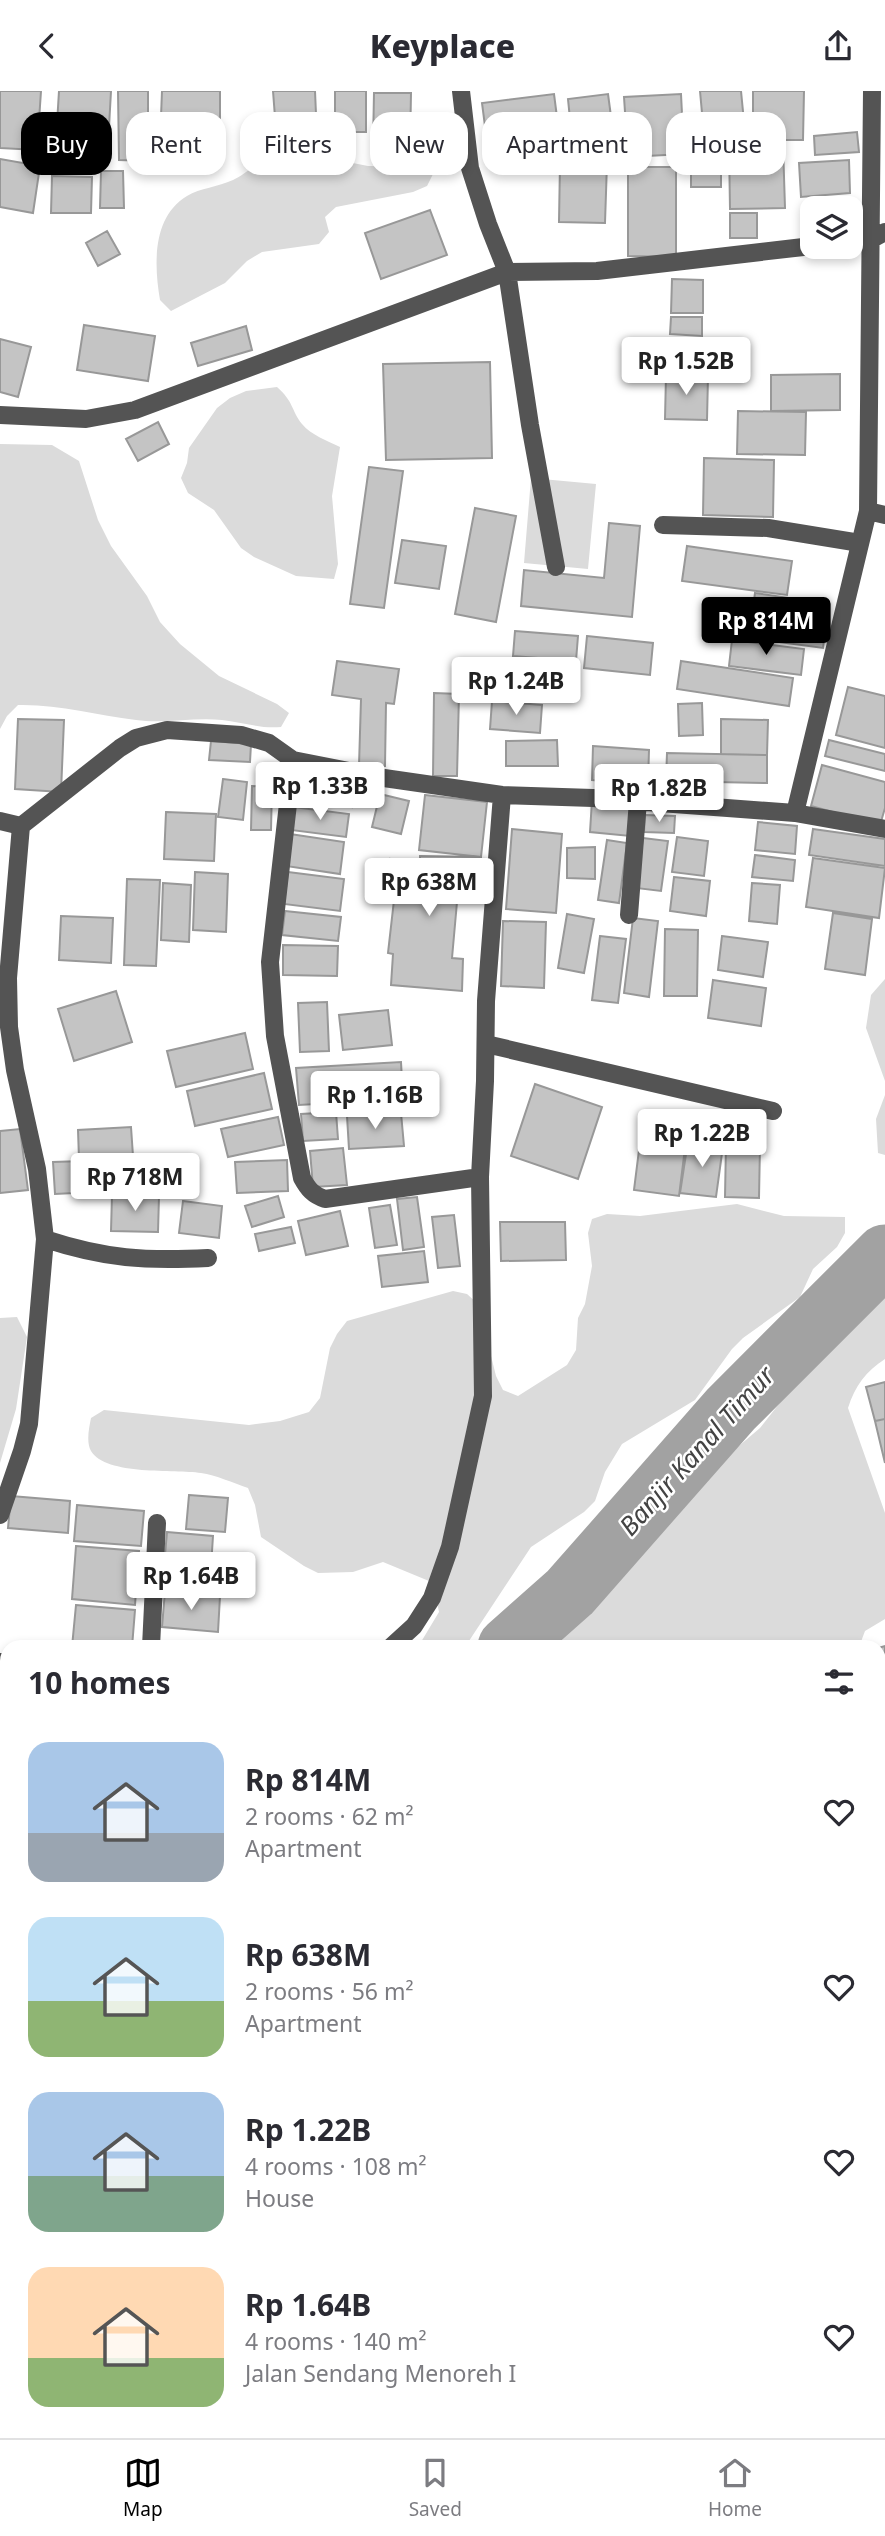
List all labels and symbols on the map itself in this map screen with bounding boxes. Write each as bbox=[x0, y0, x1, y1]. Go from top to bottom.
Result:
pin: Rp 1.52B bbox=[614, 337, 758, 397]
pin: Rp 814M bbox=[701, 597, 831, 657]
pin: Rp 1.24B bbox=[444, 657, 588, 717]
pin: Rp 1.33B bbox=[248, 763, 392, 822]
pin: Rp 1.82B bbox=[587, 765, 731, 824]
pin: Rp 638M bbox=[364, 859, 494, 918]
pin: Rp 1.16B bbox=[303, 1072, 447, 1131]
pin: Rp 1.22B bbox=[630, 1109, 774, 1169]
pin: Rp 718M bbox=[70, 1153, 200, 1213]
water label: Banjir Kanal Timur bbox=[610, 1357, 783, 1543]
pin: Rp 1.64B bbox=[119, 1553, 263, 1612]

